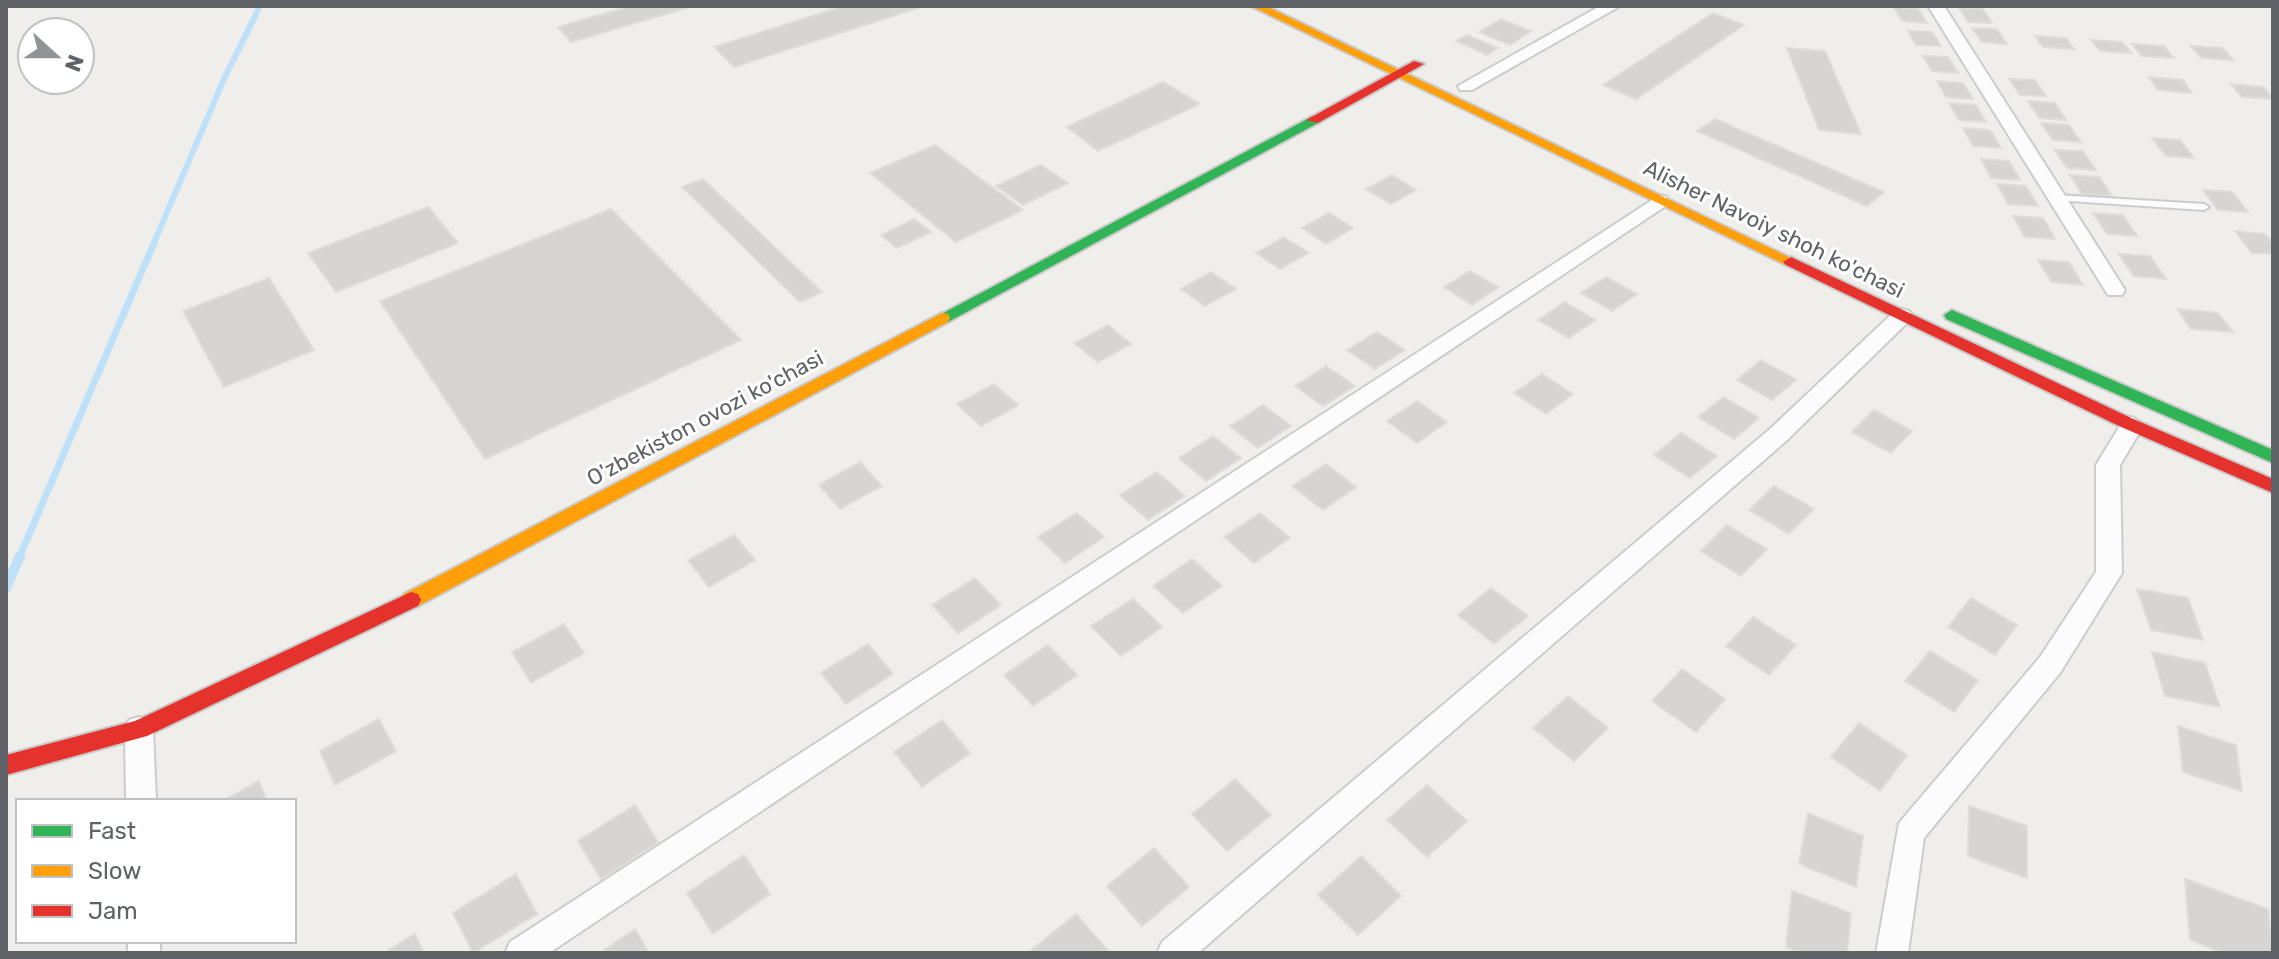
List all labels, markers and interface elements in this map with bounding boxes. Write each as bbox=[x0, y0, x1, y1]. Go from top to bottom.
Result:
north arrow bbox=[16, 16, 96, 96]
text: N bbox=[59, 51, 90, 75]
street label: Alisher Navoiy shoh ko'chasi bbox=[1639, 154, 1909, 304]
street label: O'zbekiston ovozi ko'chasi bbox=[582, 344, 828, 492]
legend bbox=[16, 799, 296, 943]
text: Fast bbox=[88, 817, 136, 845]
text: Slow bbox=[88, 857, 141, 885]
text: Jam bbox=[88, 897, 138, 925]

